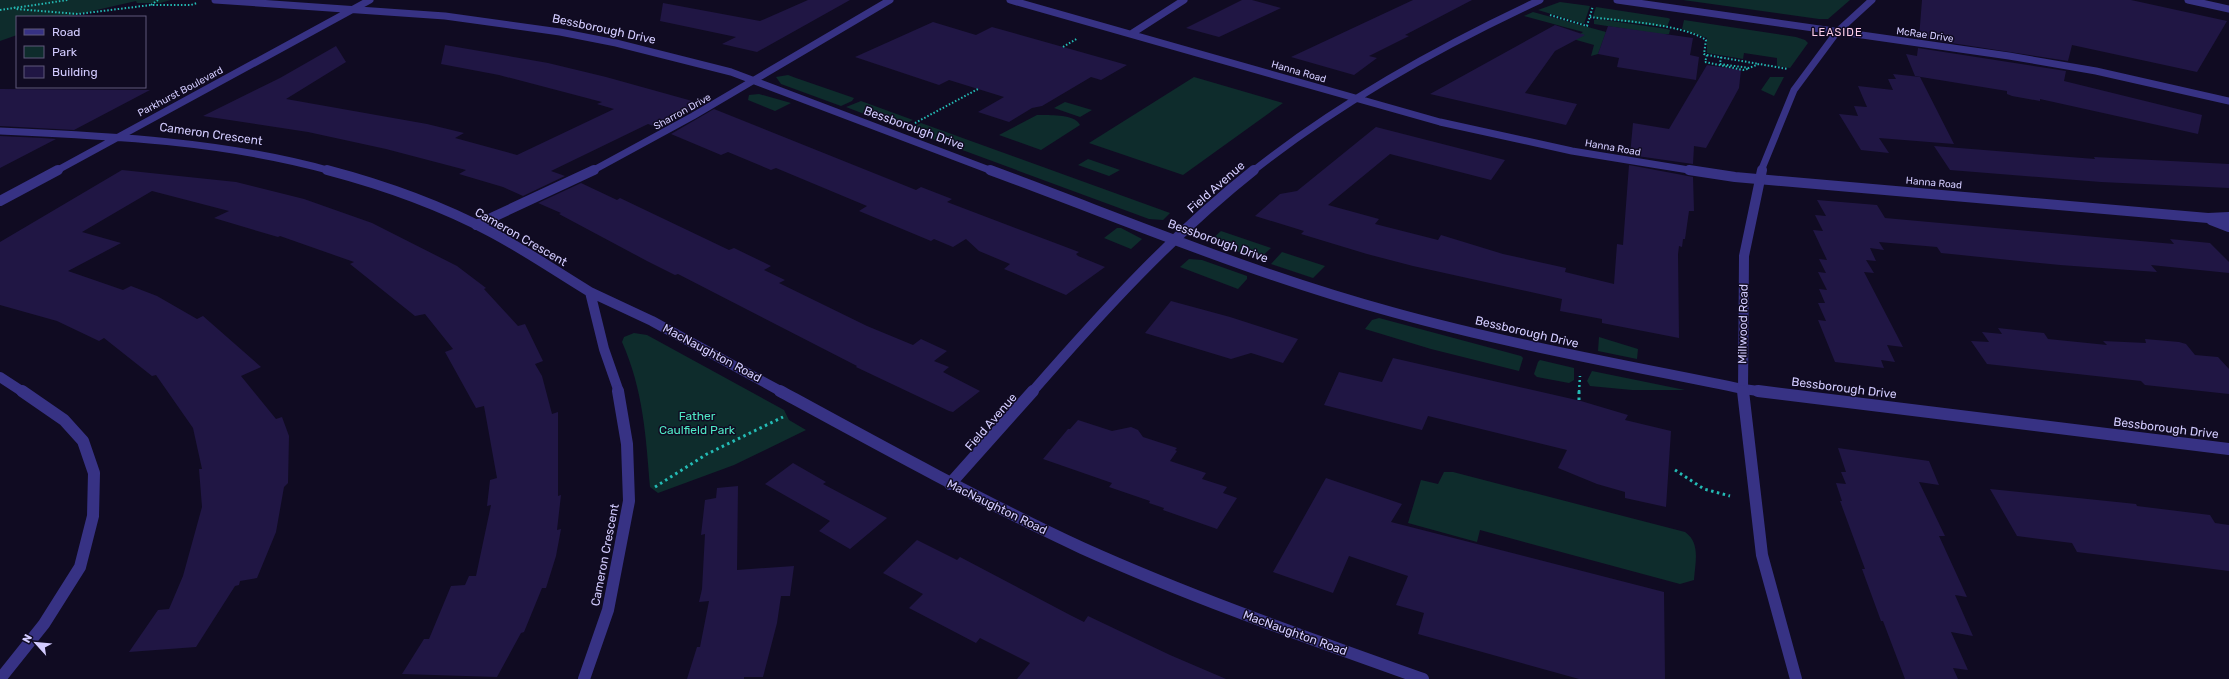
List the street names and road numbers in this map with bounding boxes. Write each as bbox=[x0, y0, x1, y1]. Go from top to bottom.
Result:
street label: Bessborough Drive bbox=[551, 11, 657, 47]
street label: McRae Drive bbox=[1895, 25, 1955, 45]
street label: Hanna Road bbox=[1270, 58, 1328, 86]
street label: Parkhurst Boulevard bbox=[136, 64, 225, 119]
street label: Sharron Drive bbox=[652, 91, 714, 133]
street label: Bessborough Drive bbox=[862, 103, 966, 153]
street label: Cameron Crescent bbox=[159, 120, 264, 148]
street label: Hanna Road bbox=[1584, 137, 1642, 159]
street label: Field Avenue bbox=[1184, 158, 1248, 216]
street label: Hanna Road bbox=[1905, 175, 1963, 191]
street label: Cameron Crescent bbox=[472, 205, 570, 269]
street label: Bessborough Drive bbox=[1166, 216, 1270, 266]
street label: Millwood Road bbox=[1735, 284, 1751, 364]
street label: Bessborough Drive bbox=[1474, 313, 1580, 351]
street label: MacNaughton Road bbox=[660, 321, 764, 385]
street label: Bessborough Drive bbox=[1791, 375, 1898, 401]
street label: Field Avenue bbox=[962, 390, 1020, 454]
street label: Bessborough Drive bbox=[2113, 415, 2220, 441]
street label: MacNaughton Road bbox=[945, 477, 1049, 537]
street label: Cameron Crescent bbox=[588, 502, 622, 607]
street label: MacNaughton Road bbox=[1241, 608, 1349, 658]

